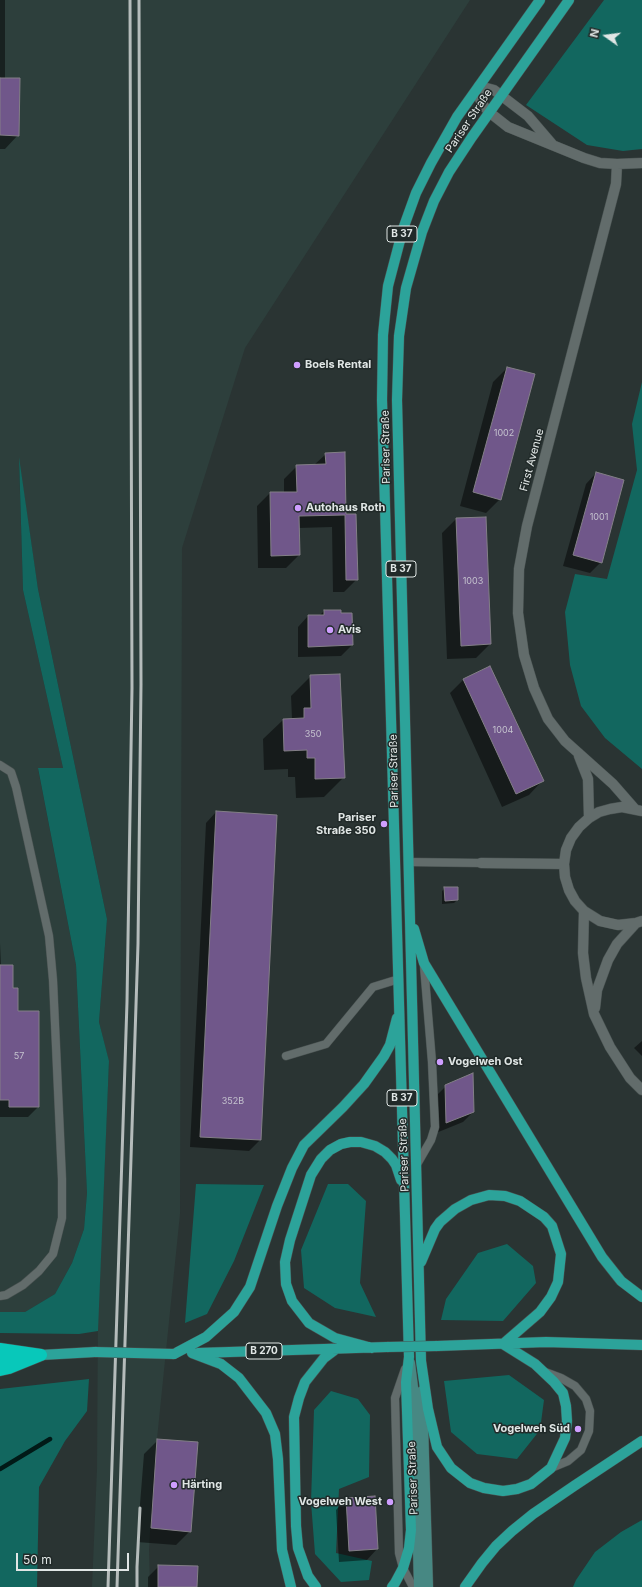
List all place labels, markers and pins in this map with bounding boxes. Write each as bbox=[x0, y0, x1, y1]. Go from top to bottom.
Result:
place label: Boels Rental bbox=[305, 358, 371, 372]
marker: Boels Rental bbox=[292, 360, 302, 370]
place label: Autohaus Roth bbox=[306, 501, 385, 515]
marker: Autohaus Roth bbox=[293, 503, 303, 513]
place label: Avis bbox=[338, 623, 361, 637]
marker: Avis bbox=[325, 625, 335, 635]
place label: Pariser Straße 350 bbox=[316, 811, 376, 837]
marker: Pariser Straße 350 bbox=[379, 819, 389, 829]
place label: Vogelweh Ost bbox=[448, 1055, 523, 1069]
marker: Vogelweh Ost bbox=[435, 1057, 445, 1067]
place label: Vogelweh Süd bbox=[493, 1422, 570, 1436]
marker: Vogelweh Süd bbox=[573, 1424, 583, 1434]
place label: Härting bbox=[182, 1478, 222, 1492]
marker: Härting bbox=[169, 1480, 179, 1490]
place label: Vogelweh West bbox=[298, 1495, 382, 1509]
marker: Vogelweh West bbox=[385, 1497, 395, 1507]

